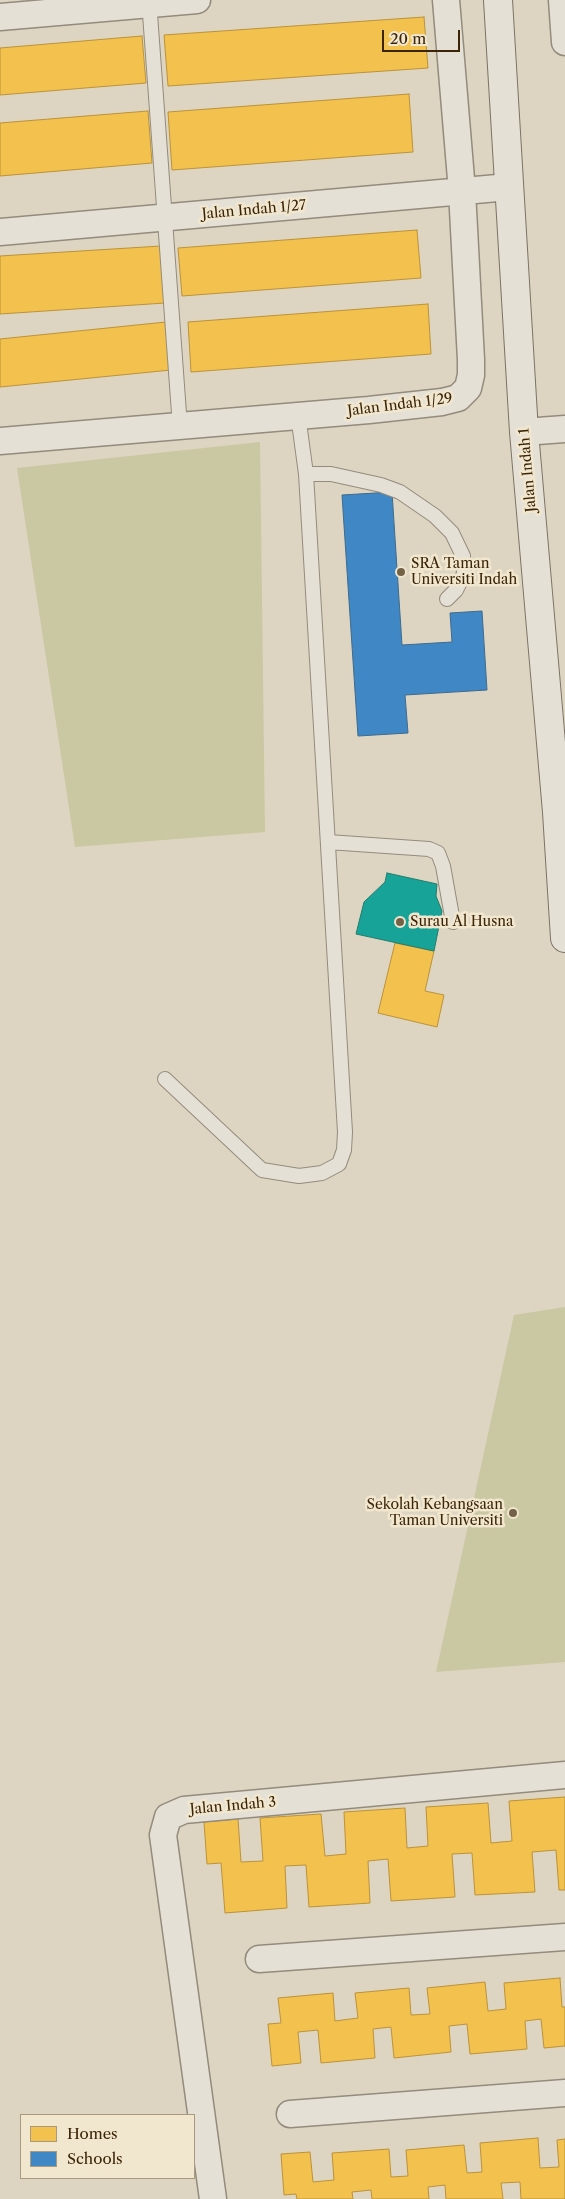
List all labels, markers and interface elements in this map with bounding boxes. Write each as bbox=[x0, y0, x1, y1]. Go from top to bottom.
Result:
scale bar bbox=[385, 20, 462, 52]
text: 20 m bbox=[390, 29, 426, 48]
street label: Jalan Indah 1/27 bbox=[201, 197, 307, 223]
street label: Jalan Indah 1/29 bbox=[346, 390, 454, 420]
street label: Jalan Indah 1 bbox=[516, 427, 540, 513]
place label: SRA Taman Universiti Indah bbox=[411, 556, 517, 588]
marker: SRA Taman Universiti Indah bbox=[395, 566, 407, 578]
place label: Surau Al Husna bbox=[410, 914, 513, 930]
marker: Surau Al Husna bbox=[394, 916, 406, 928]
place label: Sekolah Kebangsaan Taman Universiti bbox=[367, 1497, 503, 1530]
marker: Sekolah Kebangsaan Taman Universiti bbox=[507, 1507, 519, 1519]
street label: Jalan Indah 3 bbox=[189, 1794, 277, 1818]
legend bbox=[20, 2114, 195, 2179]
text: Homes bbox=[67, 2124, 118, 2143]
text: Schools bbox=[67, 2149, 123, 2168]

